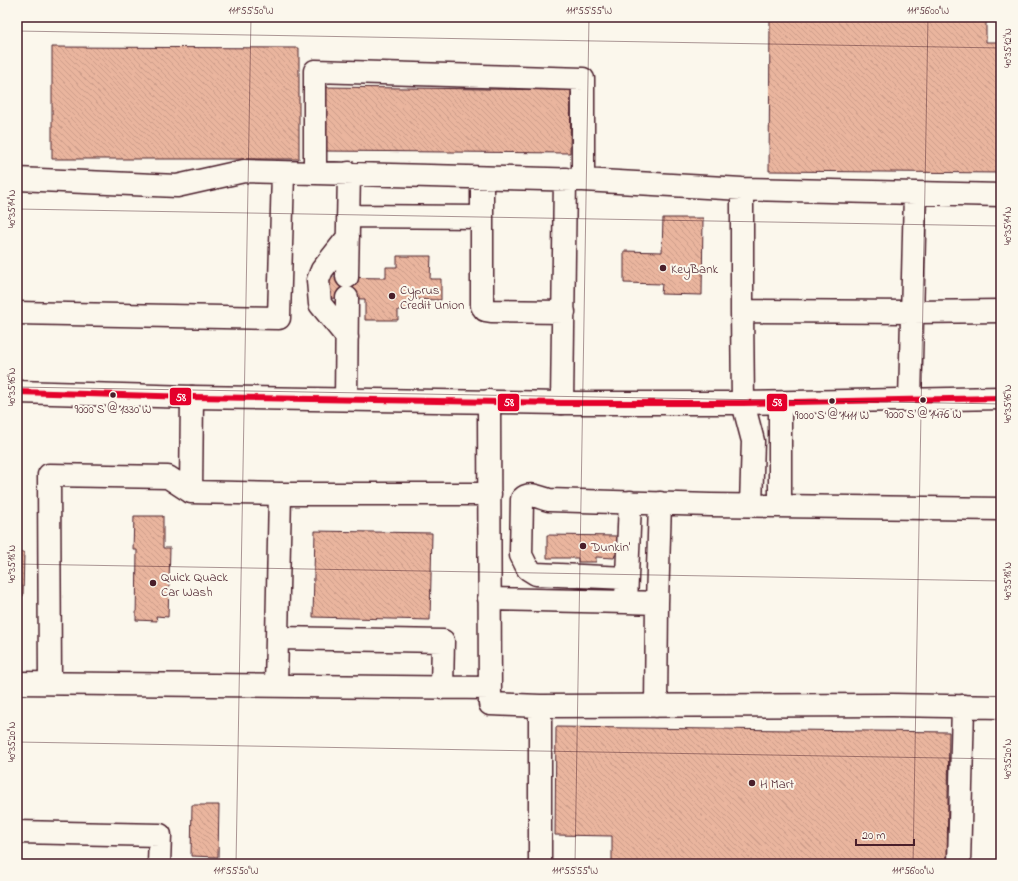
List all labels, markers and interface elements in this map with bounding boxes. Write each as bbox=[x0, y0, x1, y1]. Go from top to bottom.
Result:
text: 111°55'50"W bbox=[229, 4, 274, 19]
text: 111°55'55"W bbox=[566, 4, 612, 19]
text: 111°56'00"W bbox=[907, 4, 949, 19]
text: 40°35'12"N bbox=[1001, 28, 1016, 68]
text: 40°35'14"N bbox=[5, 190, 20, 228]
text: 40°35'14"N bbox=[1001, 207, 1016, 245]
place label: KeyBank bbox=[671, 260, 719, 280]
marker: KeyBank bbox=[658, 263, 668, 273]
place label: Cyprus Credit Union bbox=[400, 281, 464, 315]
marker: Cyprus Credit Union bbox=[387, 291, 397, 301]
text: 40°35'16"N bbox=[5, 367, 20, 406]
text: 40°35'16"N bbox=[1001, 384, 1016, 423]
line badge: 58 bbox=[169, 387, 192, 406]
marker: 9000 S @ 1330 W bbox=[108, 390, 118, 400]
text: 58 bbox=[176, 390, 187, 406]
line badge: 58 bbox=[497, 393, 520, 412]
line badge: 58 bbox=[766, 393, 788, 412]
text: 58 bbox=[504, 395, 515, 411]
text: 58 bbox=[772, 395, 783, 411]
marker: 9000 S @ 1476 W bbox=[918, 395, 928, 405]
marker: 9000 S @ 1411 W bbox=[827, 396, 837, 406]
place label: 9000 S @ 1330 W bbox=[75, 401, 151, 419]
place label: 9000 S @ 1476 W bbox=[885, 406, 961, 424]
place label: 9000 S @ 1411 W bbox=[795, 407, 869, 425]
place label: Dunkin' bbox=[590, 538, 631, 557]
marker: Dunkin' bbox=[578, 541, 588, 551]
text: 40°35'18"N bbox=[5, 545, 20, 583]
text: 40°35'18"N bbox=[1001, 562, 1016, 600]
place label: Quick Quack Car Wash bbox=[161, 568, 228, 602]
marker: Quick Quack Car Wash bbox=[148, 578, 158, 588]
text: 40°35'20"N bbox=[5, 722, 20, 762]
text: 40°35'20"N bbox=[1001, 739, 1016, 779]
place label: H Mart bbox=[760, 775, 795, 794]
marker: H Mart bbox=[747, 778, 757, 788]
scale bar bbox=[856, 821, 914, 847]
text: 20 m bbox=[862, 827, 885, 845]
text: 111°55'50"W bbox=[214, 864, 259, 879]
text: 111°55'55"W bbox=[552, 864, 598, 879]
text: 111°56'00"W bbox=[892, 864, 934, 879]

